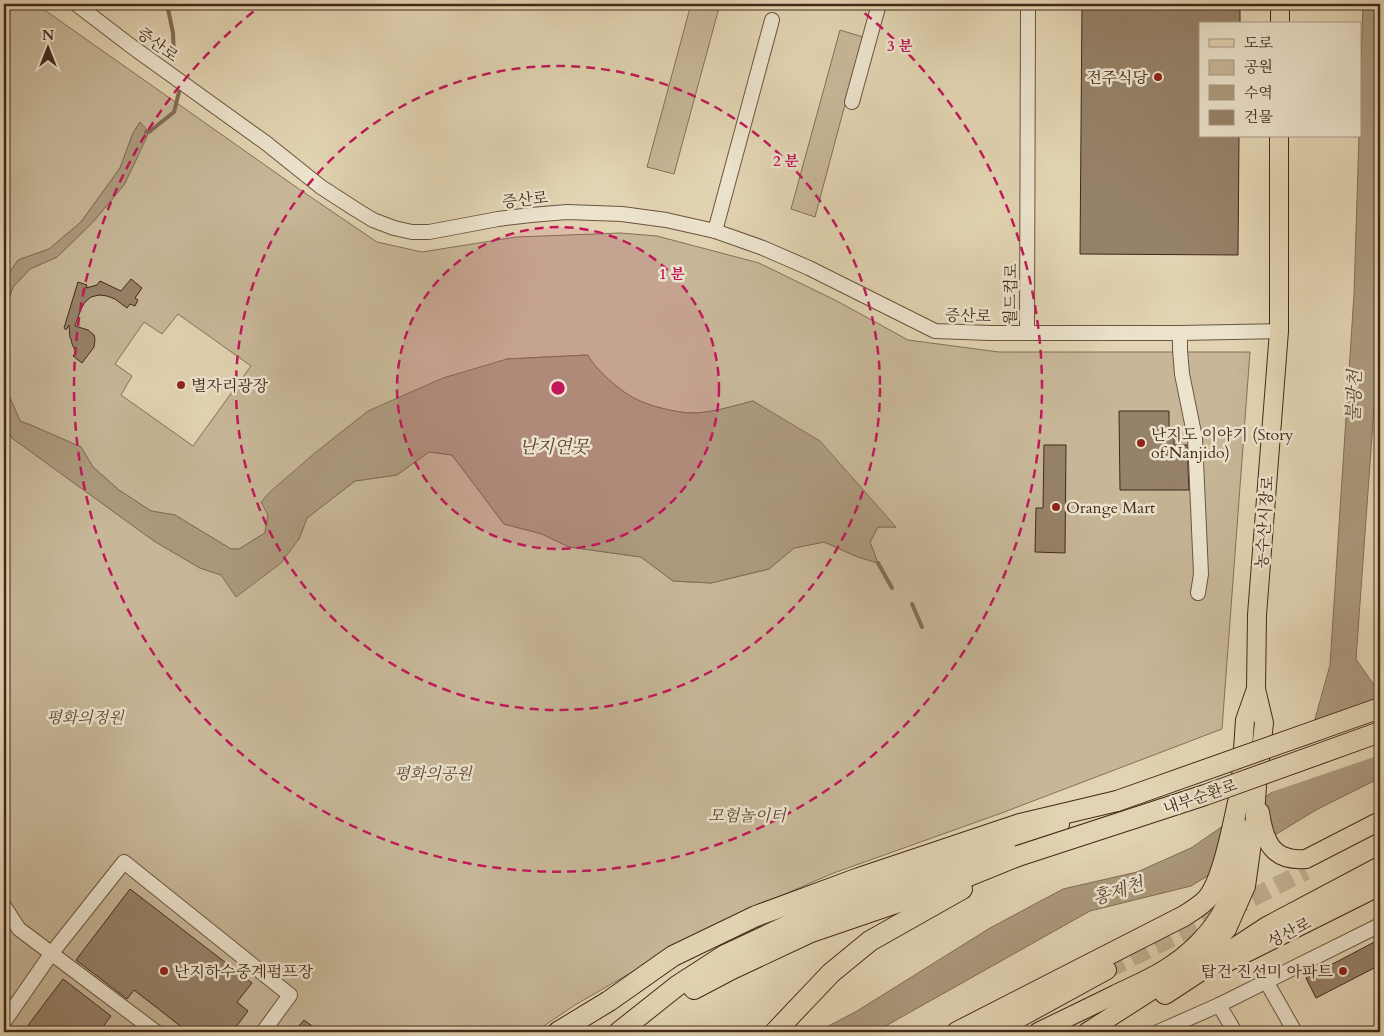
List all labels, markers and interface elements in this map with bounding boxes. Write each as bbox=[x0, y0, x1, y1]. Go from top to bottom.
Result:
north arrow bbox=[22, 22, 72, 72]
street label: 증산로 bbox=[132, 22, 183, 68]
legend bbox=[1199, 22, 1362, 138]
text: N bbox=[42, 26, 54, 45]
text: 도로 bbox=[1244, 33, 1273, 53]
text: 3 분 bbox=[887, 36, 913, 56]
text: 공원 bbox=[1244, 57, 1273, 77]
place label: 전주식당 bbox=[1086, 67, 1149, 89]
marker: 전주식당 bbox=[1152, 71, 1164, 83]
text: 수역 bbox=[1244, 83, 1273, 103]
text: 건물 bbox=[1244, 107, 1273, 127]
text: 2 분 bbox=[773, 151, 799, 171]
street label: 증산로 bbox=[501, 187, 550, 213]
street label: 월드컵로 bbox=[999, 262, 1023, 325]
text: 1 분 bbox=[659, 264, 685, 284]
street label: 증산로 bbox=[944, 304, 992, 328]
water label: 불광천 bbox=[1341, 368, 1368, 423]
place label: 별자리광장 bbox=[191, 375, 269, 397]
marker: 별자리광장 bbox=[175, 379, 187, 391]
centre of rings bbox=[549, 379, 567, 397]
place label: 난지도 이야기 (Story of Nanjido) bbox=[1151, 424, 1294, 464]
water label: 난지연못 bbox=[519, 435, 590, 460]
marker: 난지도 이야기 (Story of Nanjido) bbox=[1135, 437, 1147, 449]
street label: 농수산시장로 bbox=[1251, 475, 1279, 569]
place label: Orange Mart bbox=[1066, 497, 1155, 519]
marker: Orange Mart bbox=[1050, 501, 1062, 513]
park label: 평화의정원 bbox=[46, 707, 125, 729]
park label: 평화의공원 bbox=[394, 763, 473, 785]
street label: 내부순환로 bbox=[1160, 774, 1241, 820]
park label: 모험놀이터 bbox=[708, 805, 787, 827]
water label: 홍제천 bbox=[1089, 871, 1148, 911]
street label: 성산로 bbox=[1264, 912, 1316, 953]
place label: 난지하수중계펌프장 bbox=[174, 961, 314, 983]
place label: 탑건 진선미 아파트 bbox=[1201, 961, 1334, 983]
marker: 난지하수중계펌프장 bbox=[158, 965, 170, 977]
marker: 탑건 진선미 아파트 bbox=[1337, 965, 1349, 977]

